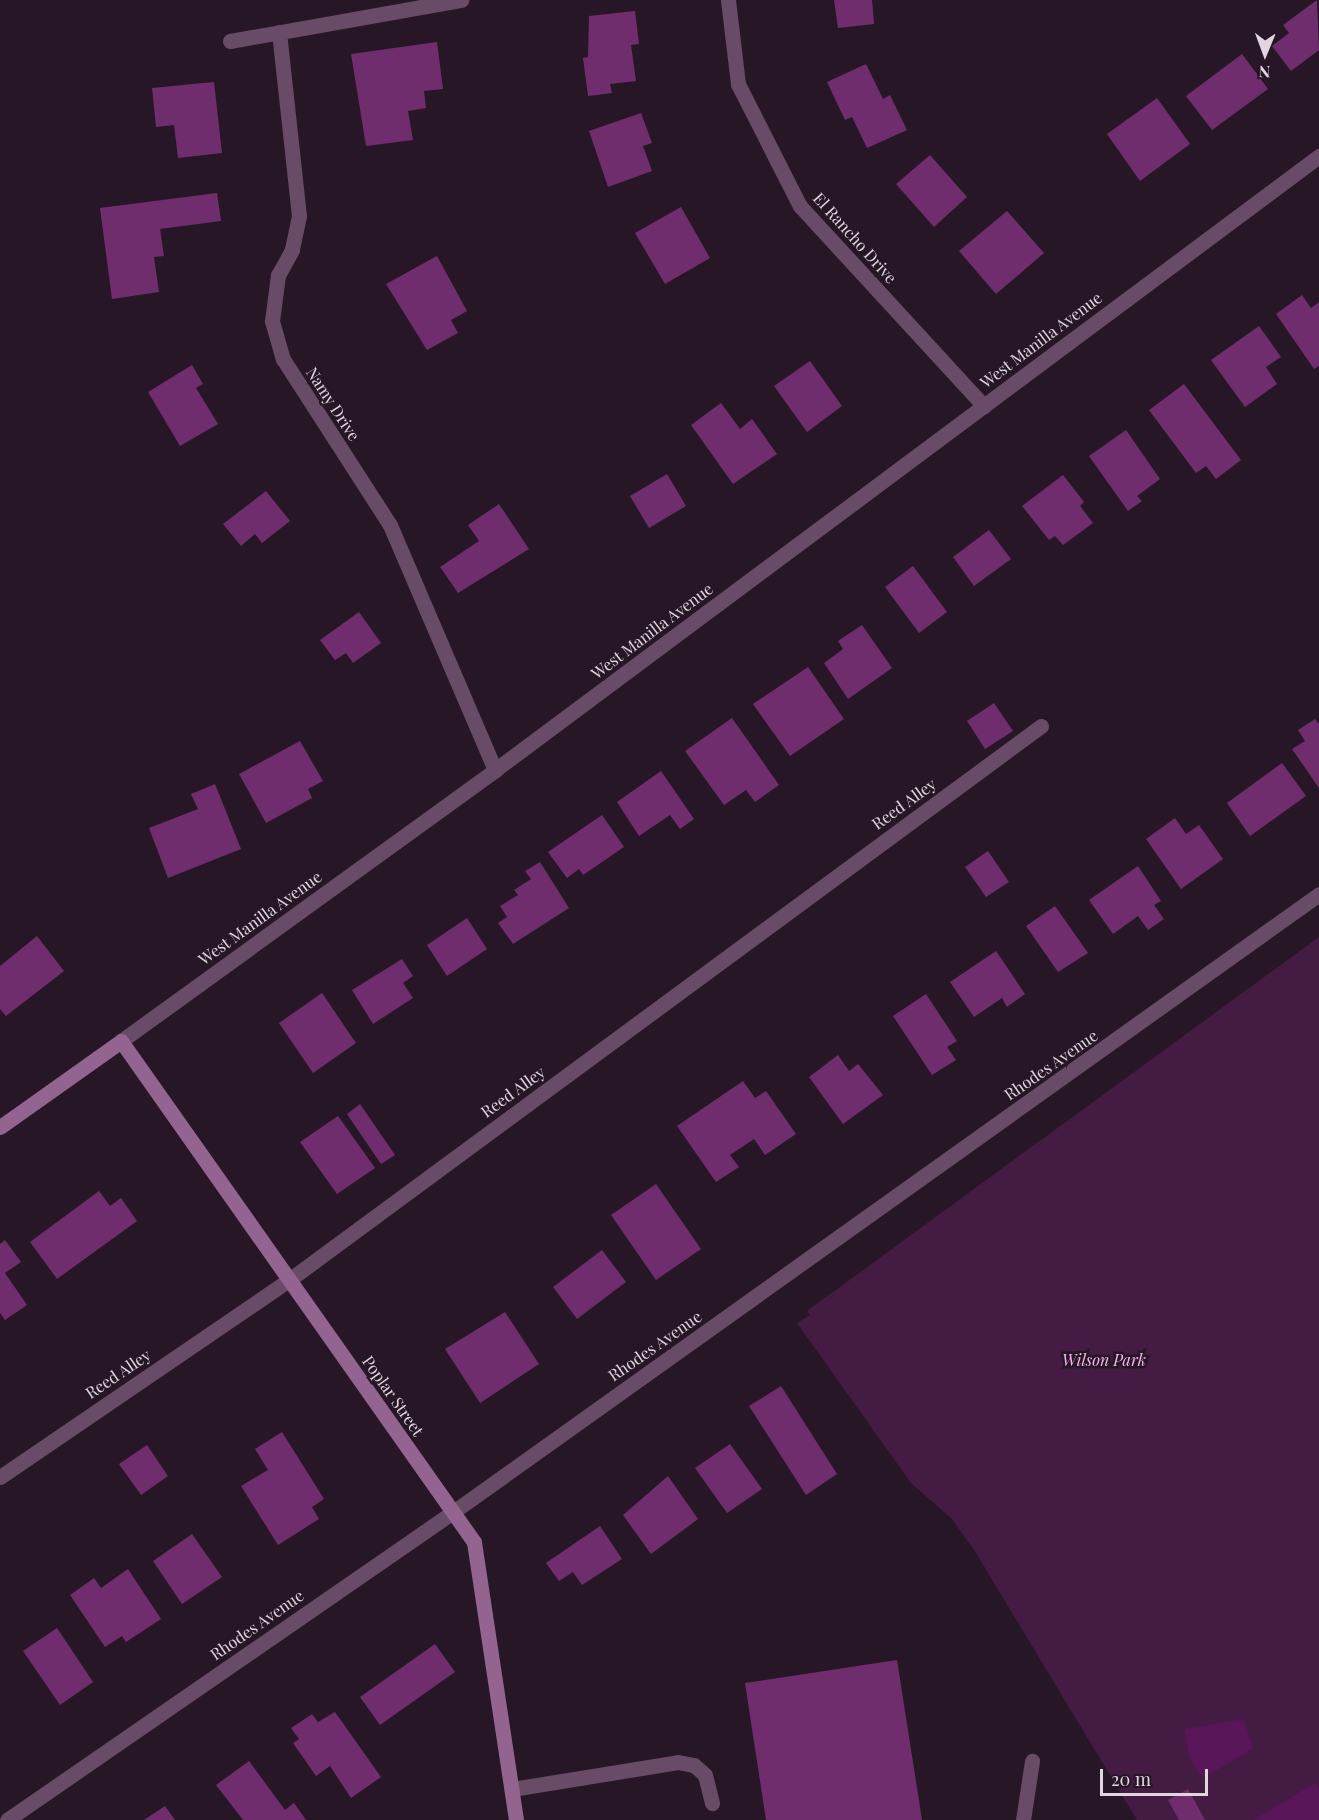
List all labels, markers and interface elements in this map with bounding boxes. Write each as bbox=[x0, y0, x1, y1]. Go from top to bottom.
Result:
north arrow bbox=[1235, 24, 1295, 84]
text: N bbox=[1259, 62, 1271, 83]
street label: El Rancho Drive bbox=[809, 189, 901, 287]
street label: West Manilla Avenue bbox=[976, 288, 1106, 392]
street label: Namy Drive bbox=[302, 363, 364, 445]
street label: West Manilla Avenue bbox=[587, 579, 717, 683]
street label: Reed Alley bbox=[868, 774, 940, 834]
street label: West Manilla Avenue bbox=[194, 867, 326, 969]
street label: Rhodes Avenue bbox=[1000, 1026, 1102, 1104]
street label: Reed Alley bbox=[477, 1062, 549, 1122]
street label: Rhodes Avenue bbox=[604, 1307, 706, 1385]
street label: Reed Alley bbox=[82, 1345, 154, 1403]
park label: Wilson Park bbox=[1062, 1350, 1146, 1370]
street label: Poplar Street bbox=[358, 1352, 428, 1440]
street label: Rhodes Avenue bbox=[206, 1586, 308, 1664]
scale bar bbox=[1103, 1757, 1211, 1795]
text: 20 m bbox=[1111, 1767, 1151, 1791]

